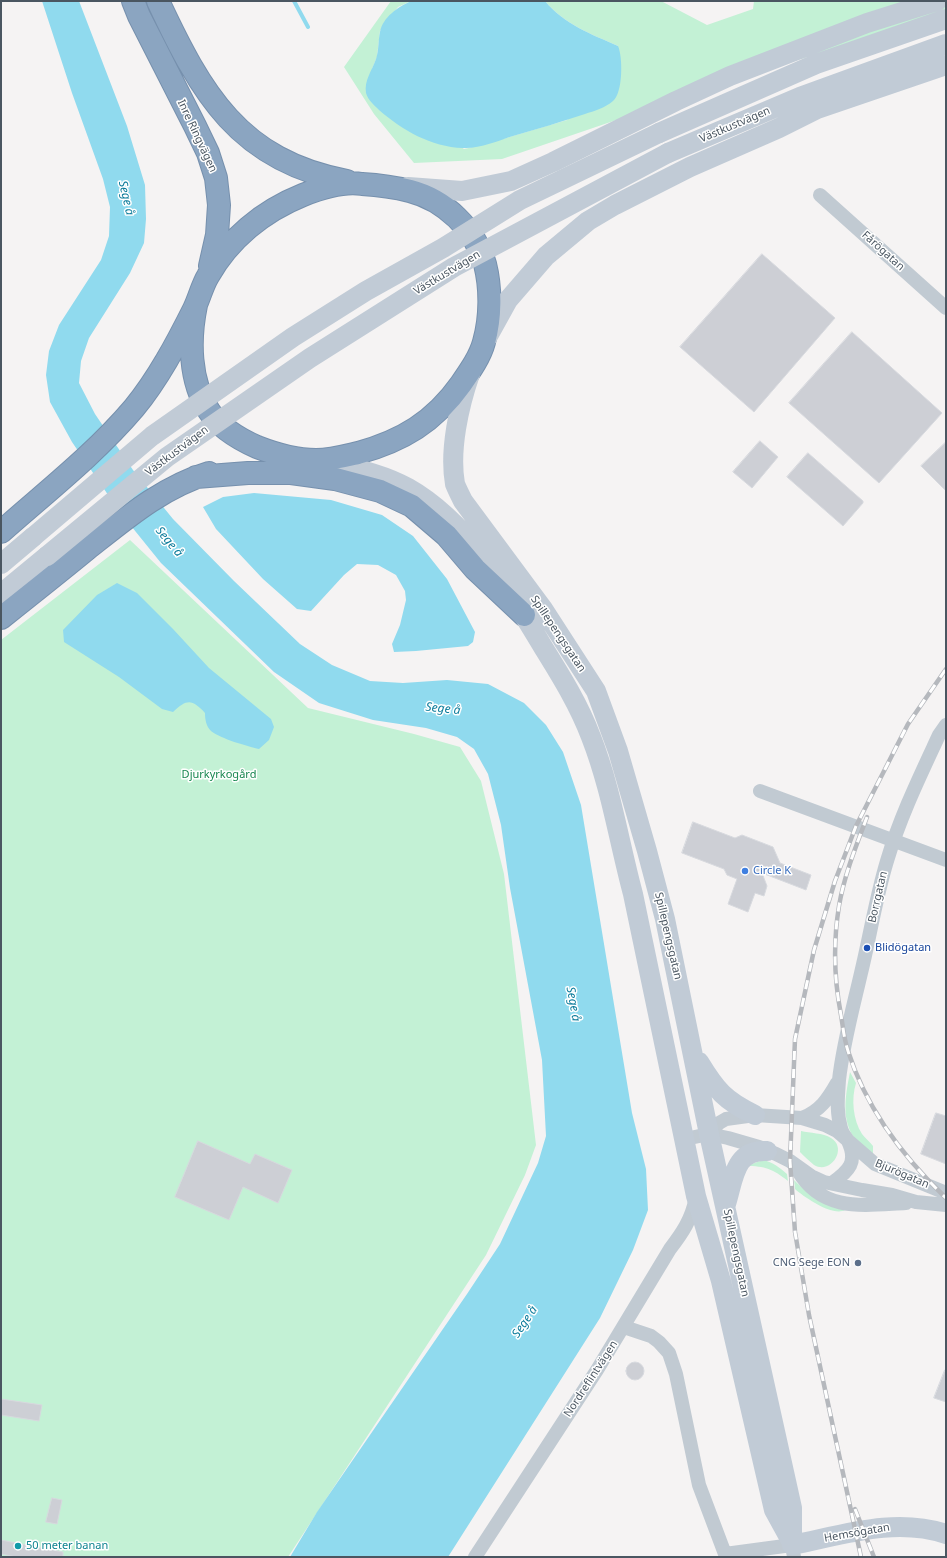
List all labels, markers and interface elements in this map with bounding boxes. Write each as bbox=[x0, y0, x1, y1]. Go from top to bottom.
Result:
street label: Inre Ringvägen bbox=[174, 98, 220, 174]
street label: Västkustvägen bbox=[698, 104, 772, 146]
water label: Sege å bbox=[115, 179, 137, 217]
street label: Fårögatan bbox=[859, 228, 907, 274]
street label: Västkustvägen bbox=[411, 248, 483, 298]
street label: Västkustvägen bbox=[143, 423, 211, 479]
water label: Sege å bbox=[152, 524, 186, 560]
street label: Spillepengsgatan bbox=[528, 593, 588, 675]
water label: Sege å bbox=[425, 700, 461, 718]
park label: Djurkyrkogård bbox=[182, 768, 256, 782]
place label: Circle K bbox=[753, 864, 791, 878]
marker: Circle K bbox=[740, 866, 750, 876]
street label: Borrgatan bbox=[866, 870, 890, 924]
street label: Spillepengsgatan bbox=[652, 891, 684, 981]
place label: Blidögatan bbox=[875, 941, 931, 955]
marker: Blidögatan bbox=[862, 943, 872, 953]
water label: Sege å bbox=[563, 986, 583, 1022]
street label: Bjurögatan bbox=[873, 1157, 931, 1191]
street label: Spillepengsgatan bbox=[720, 1208, 752, 1298]
place label: CNG Sege EON bbox=[773, 1256, 850, 1270]
marker: CNG Sege EON bbox=[853, 1258, 863, 1268]
water label: Sege å bbox=[509, 1303, 541, 1341]
street label: Nordreflintvägen bbox=[561, 1338, 621, 1420]
street label: Hemsögatan bbox=[823, 1521, 891, 1545]
place label: 50 meter banan bbox=[26, 1539, 108, 1553]
marker: 50 meter banan bbox=[13, 1541, 23, 1551]

